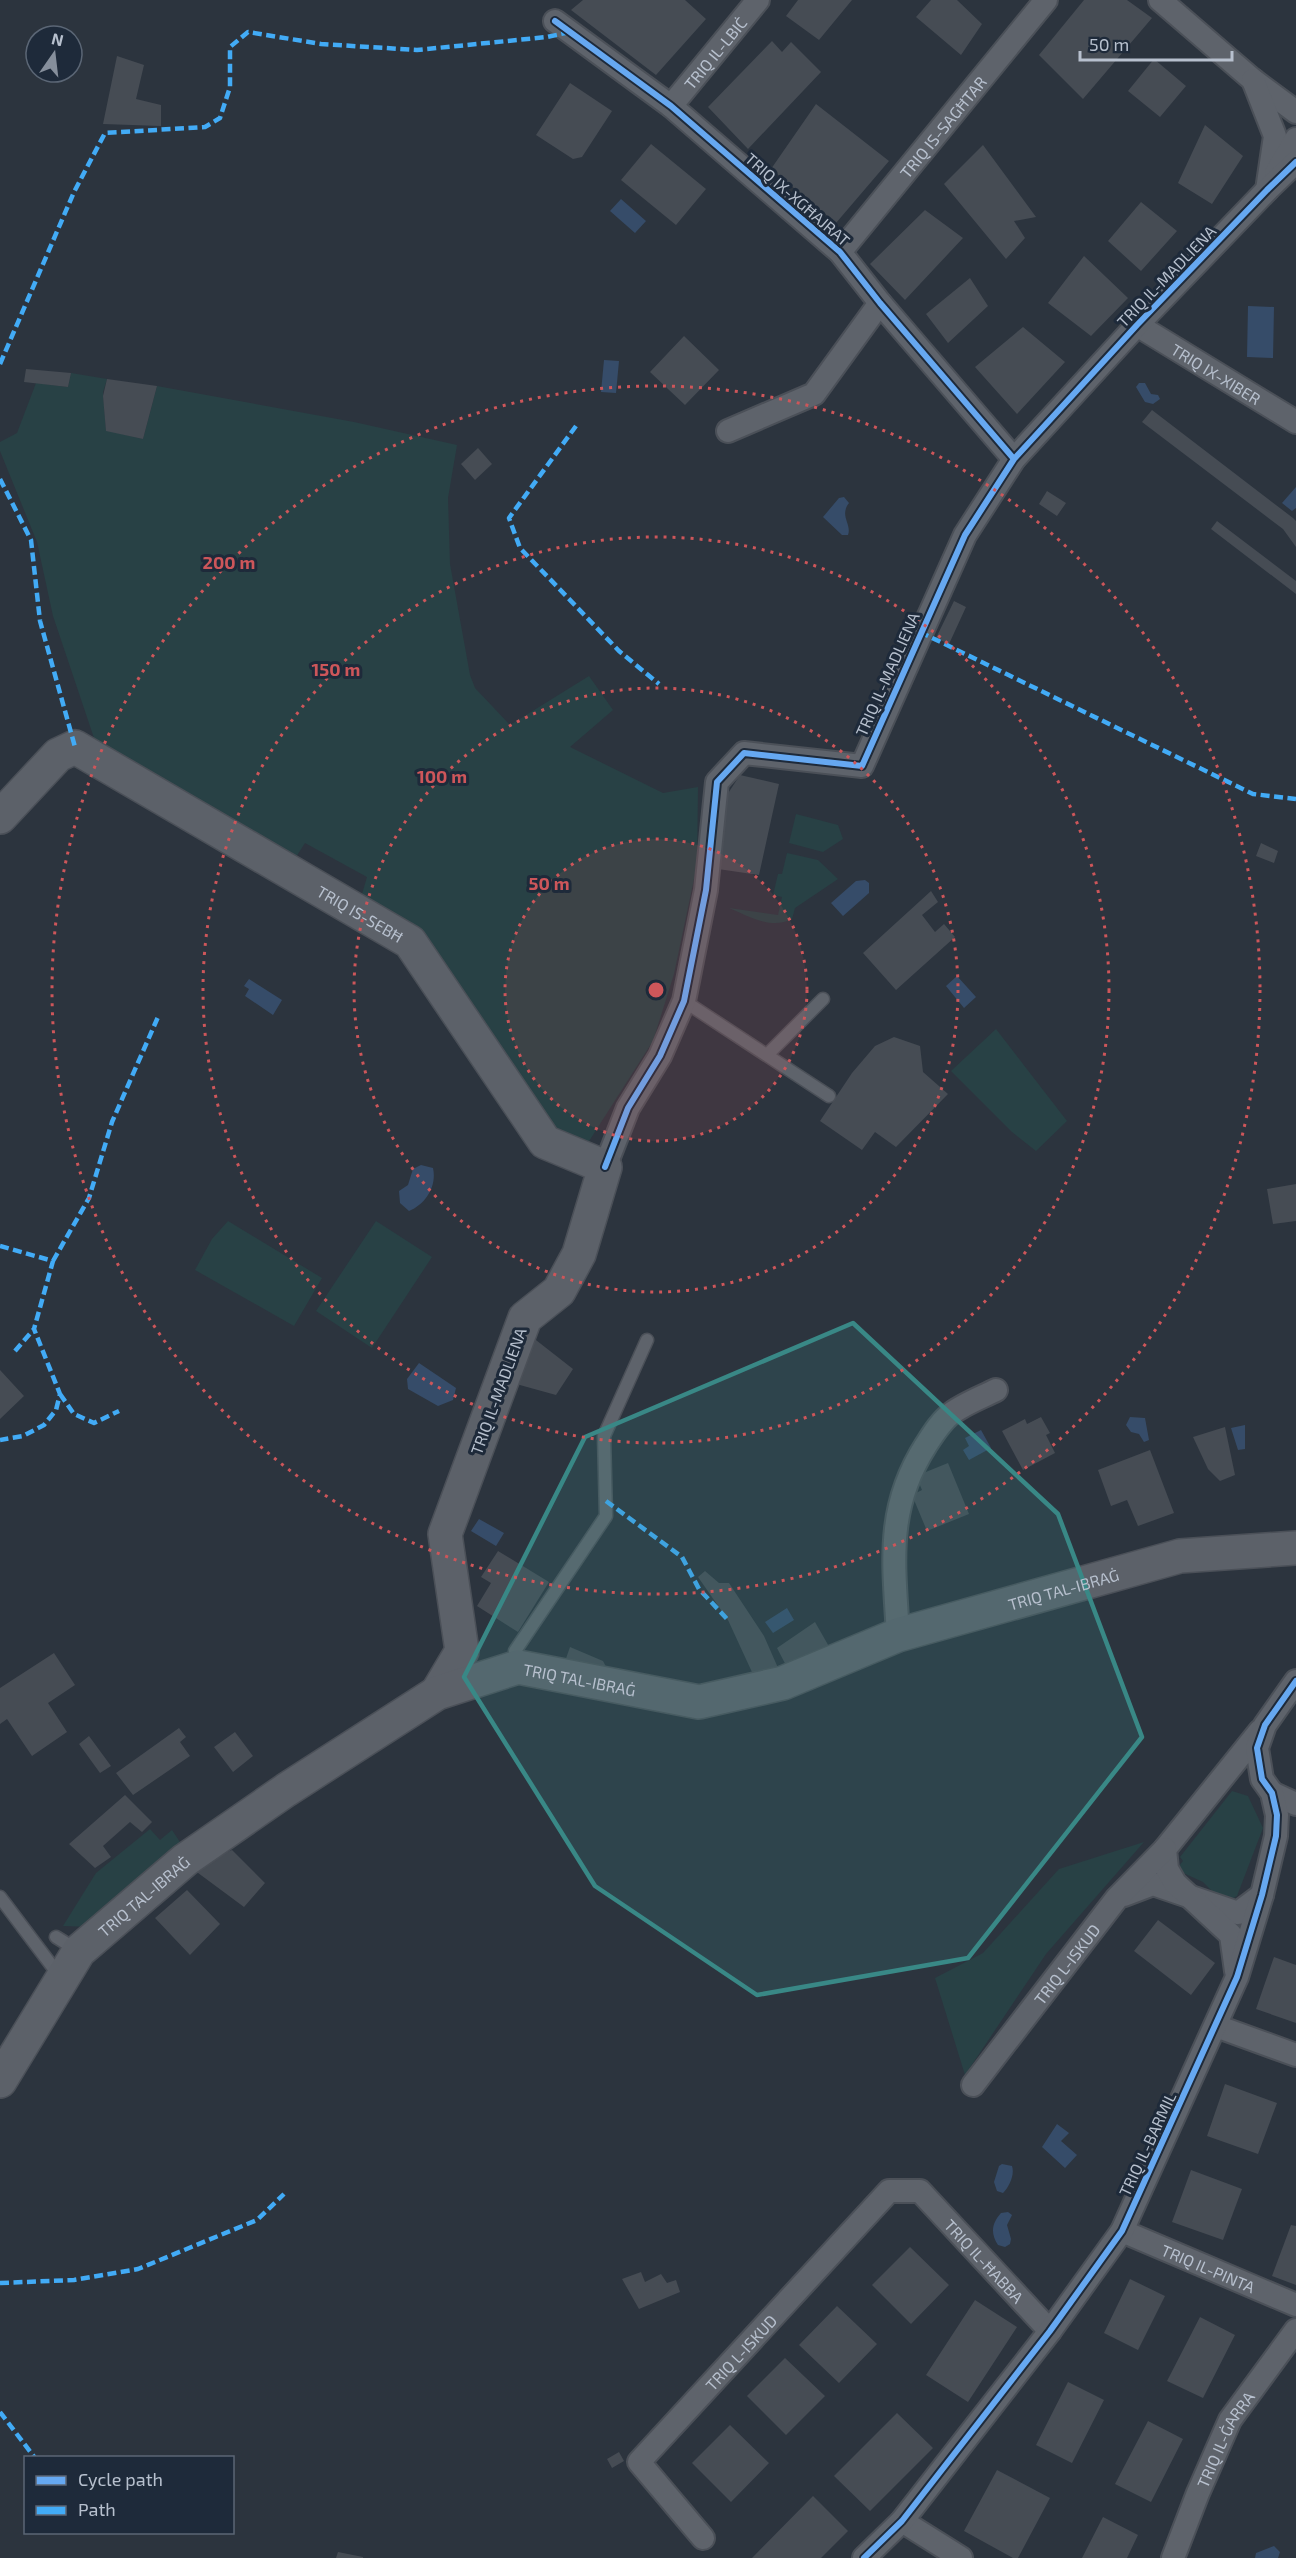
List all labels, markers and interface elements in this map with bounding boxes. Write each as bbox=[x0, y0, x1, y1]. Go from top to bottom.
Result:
street label: TRIQ IL-LBIĊ bbox=[680, 13, 750, 93]
north arrow bbox=[24, 24, 84, 84]
scale bar bbox=[1080, 24, 1232, 62]
text: N bbox=[50, 28, 66, 50]
text: 50 m bbox=[1089, 33, 1129, 55]
street label: TRIQ IS-SAGĦTAR bbox=[895, 72, 990, 181]
street label: TRIQ IX-XGĦAJRAT bbox=[741, 148, 854, 250]
street label: TRIQ IL-MADLIENA bbox=[1113, 221, 1220, 331]
street label: TRIQ IX-XIBER bbox=[1168, 339, 1265, 408]
text: 200 m bbox=[203, 551, 255, 573]
street label: TRIQ IL-MADLIENA bbox=[851, 609, 924, 739]
text: 150 m bbox=[312, 658, 360, 680]
text: 100 m bbox=[417, 765, 467, 787]
text: 50 m bbox=[528, 872, 570, 894]
street label: TRIQ IS-SEBĦ bbox=[314, 881, 407, 946]
centre of rings bbox=[646, 980, 666, 1000]
street label: TRIQ IL-MADLIENA bbox=[466, 1325, 531, 1457]
street label: TRIQ TAL-IBRAĠ bbox=[1006, 1564, 1121, 1613]
street label: TRIQ TAL-IBRAĠ bbox=[522, 1659, 637, 1699]
street label: TRIQ TAL-IBRAĠ bbox=[94, 1851, 193, 1940]
street label: TRIQ L-ISKUD bbox=[1029, 1920, 1103, 2008]
street label: TRIQ IL-BARMIL bbox=[1115, 2089, 1180, 2200]
street label: TRIQ IL-ĦABBA bbox=[941, 2215, 1028, 2306]
street label: TRIQ IL-PINTA bbox=[1159, 2240, 1258, 2296]
street label: TRIQ L-ISKUD bbox=[701, 2310, 780, 2394]
street label: TRIQ IL-ĠARRA bbox=[1192, 2387, 1258, 2490]
legend bbox=[24, 2456, 234, 2534]
text: Cycle path bbox=[78, 2468, 163, 2490]
text: Path bbox=[78, 2498, 116, 2520]

